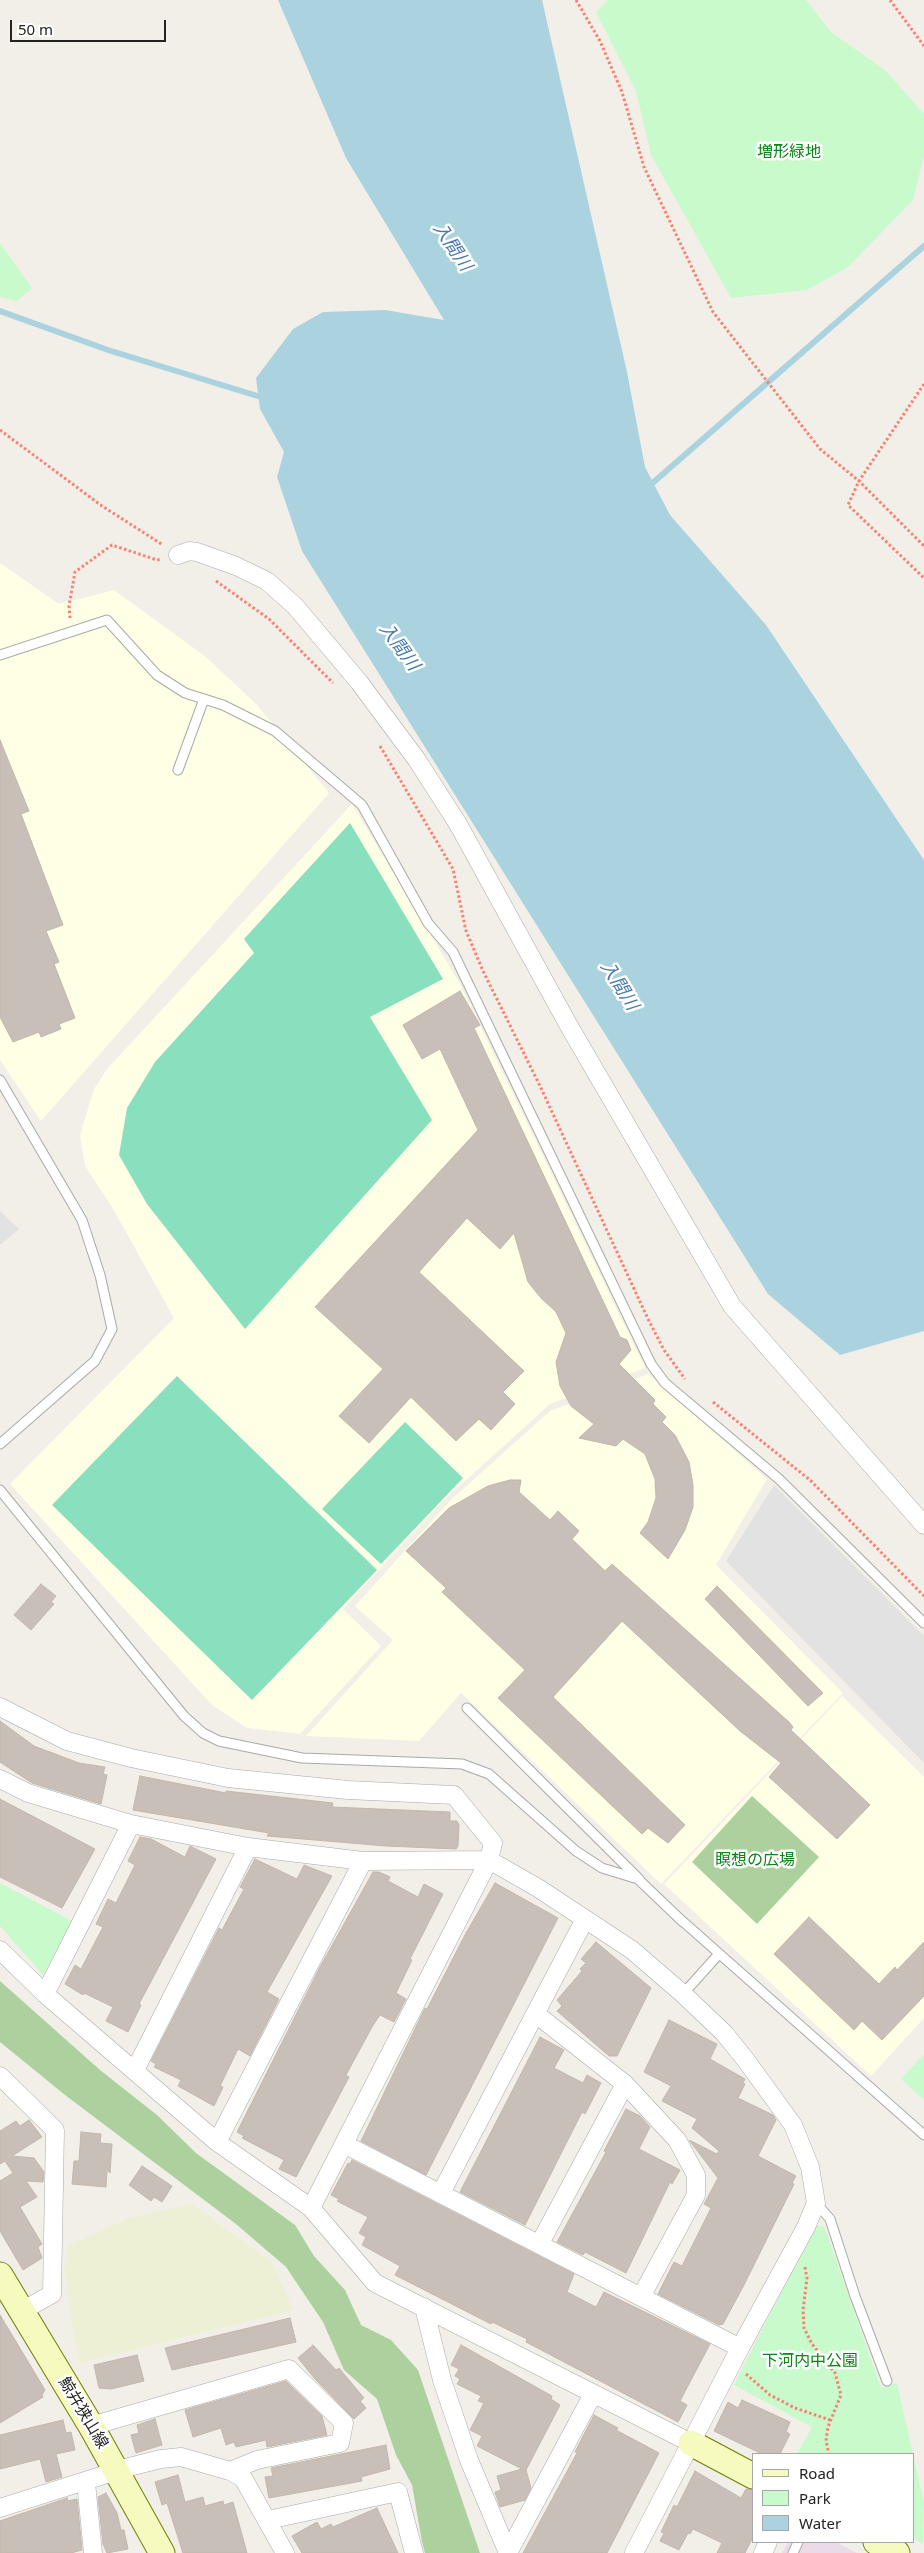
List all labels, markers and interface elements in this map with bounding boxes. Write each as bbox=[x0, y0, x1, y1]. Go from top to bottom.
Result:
scale bar bbox=[12, 10, 169, 42]
text: 50 m bbox=[18, 19, 53, 39]
park label: 増形緑地 bbox=[757, 142, 821, 162]
water label: 入間川 bbox=[428, 219, 476, 275]
water label: 入間川 bbox=[374, 619, 424, 675]
water label: 入間川 bbox=[596, 957, 642, 1015]
park label: 瞑想の広場 bbox=[715, 1850, 795, 1870]
park label: 下河内中公園 bbox=[762, 2351, 858, 2371]
street label: 鯨井狭山線 bbox=[54, 2374, 112, 2452]
legend bbox=[752, 2453, 914, 2543]
text: Road bbox=[799, 2463, 835, 2483]
text: Park bbox=[799, 2488, 831, 2508]
text: Water bbox=[799, 2513, 841, 2533]

